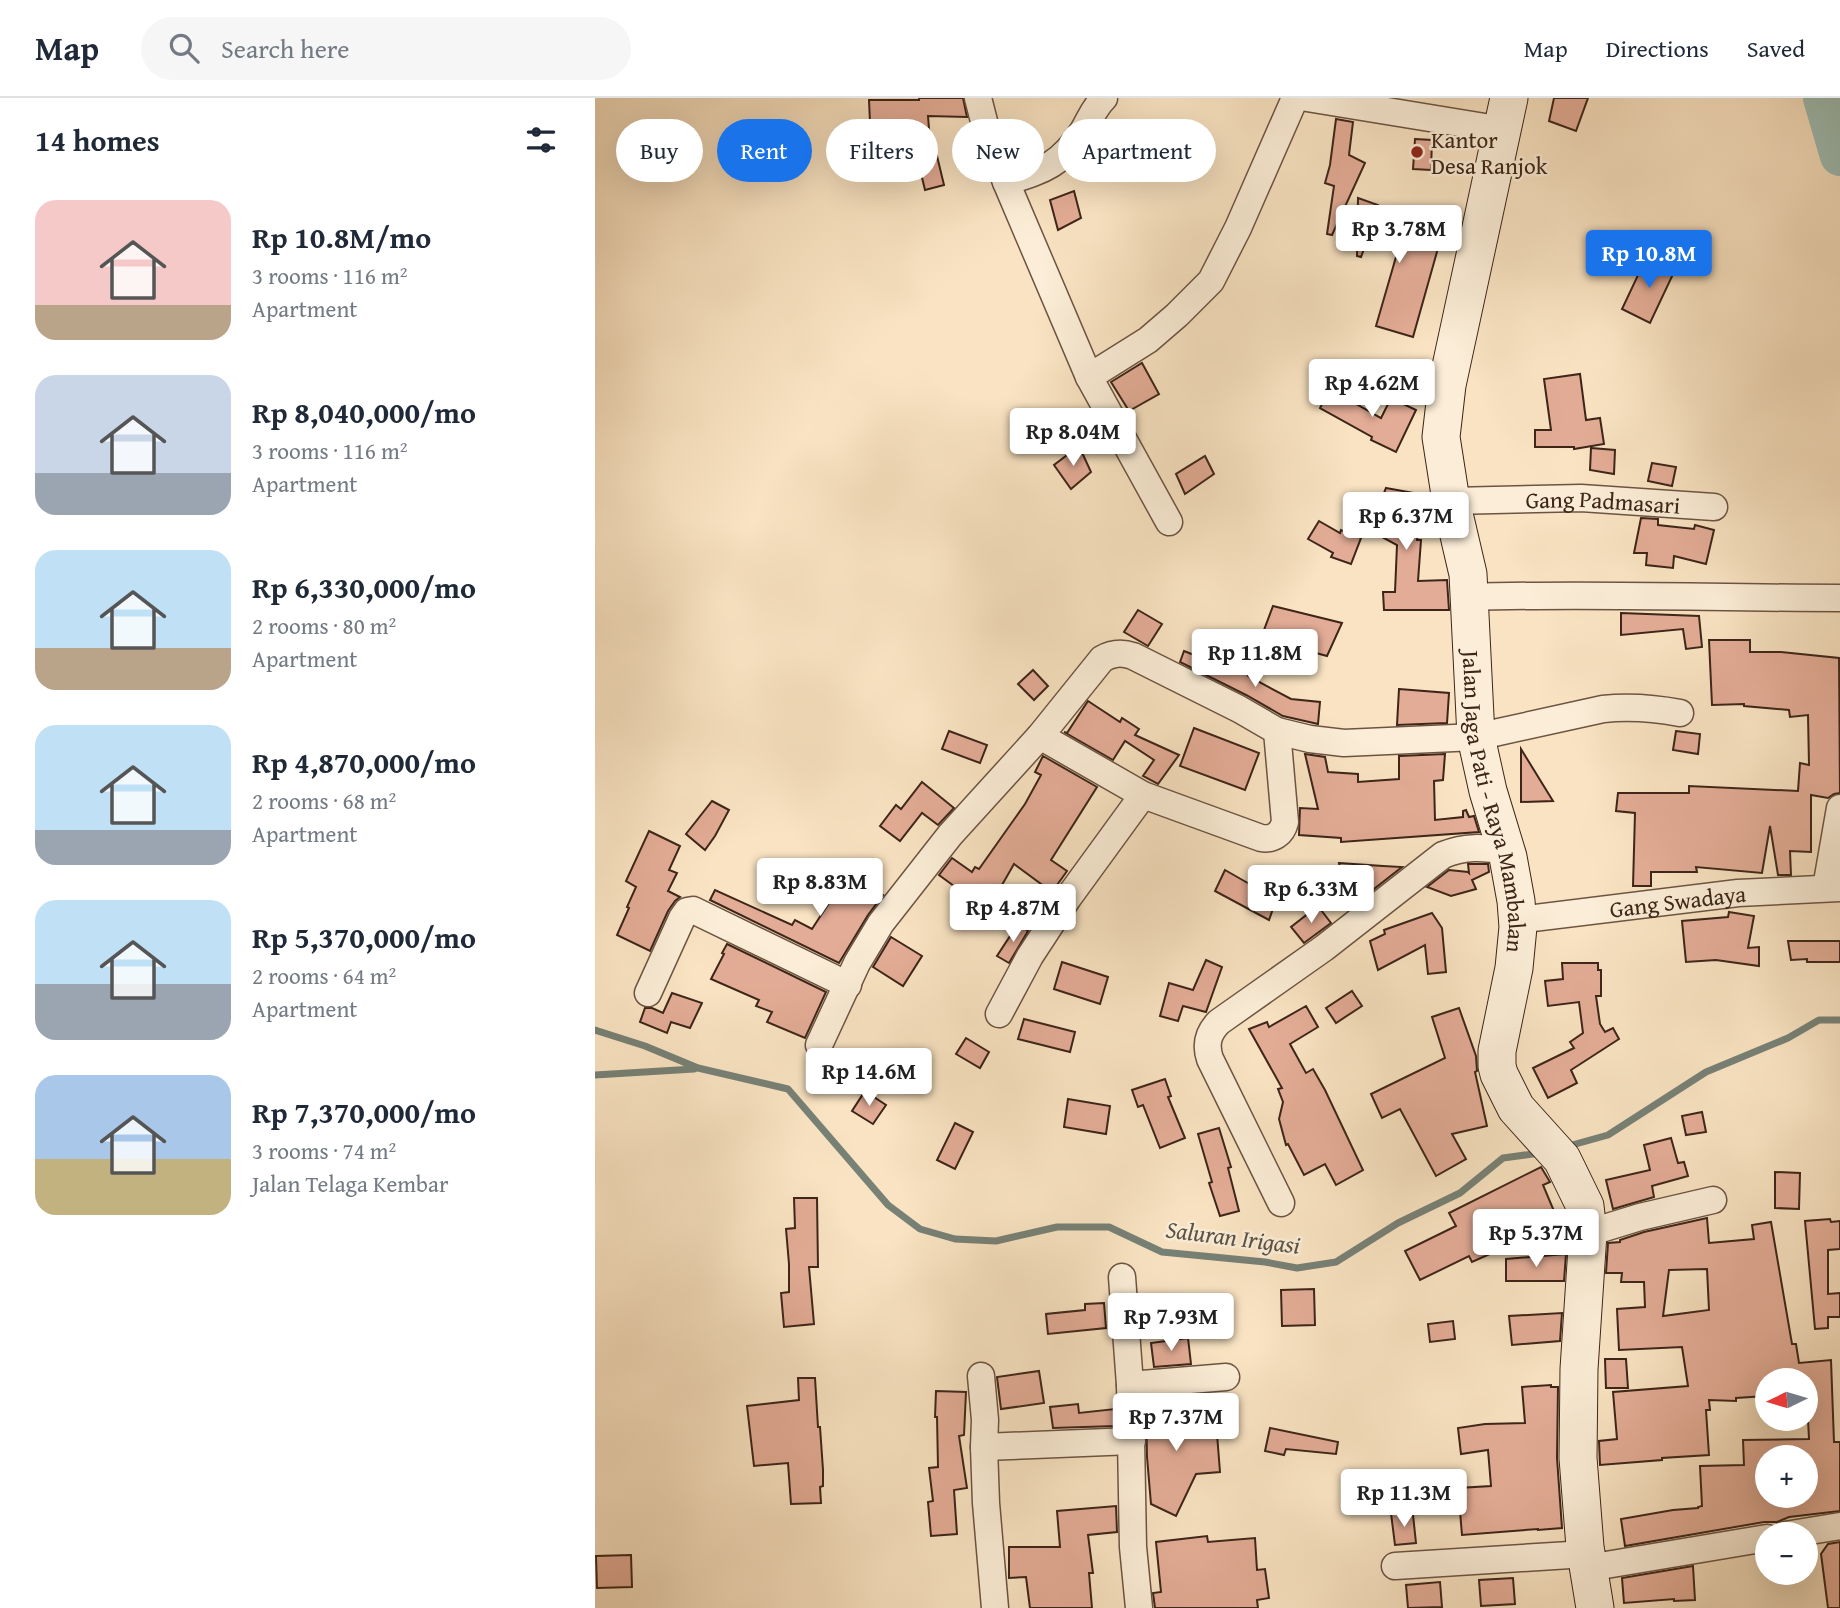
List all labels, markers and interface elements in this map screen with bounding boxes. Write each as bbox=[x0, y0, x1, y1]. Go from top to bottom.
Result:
search box bbox=[141, 17, 631, 80]
text: Map bbox=[35, 24, 99, 72]
icon: search bbox=[165, 29, 203, 67]
text: Search here bbox=[221, 29, 349, 68]
text: Map bbox=[1524, 31, 1568, 66]
text: Directions bbox=[1606, 31, 1709, 66]
text: Saved bbox=[1747, 31, 1805, 66]
text: 14 homes bbox=[35, 118, 160, 162]
chip: Buy bbox=[616, 119, 703, 182]
chip: Rent bbox=[717, 119, 812, 182]
chip: Filters bbox=[826, 119, 938, 182]
chip: New bbox=[952, 119, 1044, 182]
chip: Apartment bbox=[1058, 119, 1216, 182]
icon: filters bbox=[522, 121, 560, 159]
place label: Kantor Desa Ranjok bbox=[1431, 123, 1548, 182]
marker: Kantor Desa Ranjok bbox=[1409, 144, 1425, 160]
pin: Rp 3.78M bbox=[1327, 206, 1471, 265]
text: Rp 3.78M bbox=[1352, 211, 1446, 244]
text: Rp 10.8M/mo bbox=[252, 215, 431, 259]
icon: home bbox=[91, 228, 175, 312]
pin: Rp 10.8M bbox=[1577, 230, 1721, 290]
text: Rp 10.8M bbox=[1602, 236, 1696, 269]
text: 3 rooms · 116 m² bbox=[252, 259, 407, 292]
text: Apartment bbox=[252, 292, 357, 325]
pin: Rp 4.62M bbox=[1300, 360, 1444, 419]
text: Rp 4.62M bbox=[1325, 365, 1419, 398]
text: Rp 8,040,000/mo bbox=[252, 390, 476, 434]
icon: home bbox=[91, 403, 175, 487]
pin: Rp 8.04M bbox=[1001, 408, 1145, 468]
text: Rp 8.04M bbox=[1026, 414, 1120, 447]
text: 3 rooms · 116 m² bbox=[252, 434, 407, 467]
text: Apartment bbox=[252, 467, 357, 500]
street label: Gang Padmasari bbox=[1525, 481, 1681, 521]
pin: Rp 6.37M bbox=[1334, 492, 1478, 552]
text: Rp 6.37M bbox=[1359, 498, 1453, 531]
text: Rp 6,330,000/mo bbox=[252, 565, 476, 609]
icon: home bbox=[91, 578, 175, 662]
text: 2 rooms · 80 m² bbox=[252, 609, 396, 642]
pin: Rp 11.8M bbox=[1183, 630, 1327, 689]
text: Rp 11.8M bbox=[1208, 635, 1302, 668]
text: Apartment bbox=[252, 642, 357, 675]
street label: Jalan Jaga Pati - Raya Mambalan bbox=[1455, 647, 1535, 954]
text: Rp 4,870,000/mo bbox=[252, 740, 476, 784]
icon: home bbox=[91, 753, 175, 837]
text: 2 rooms · 68 m² bbox=[252, 784, 396, 817]
text: Apartment bbox=[252, 817, 357, 850]
pin: Rp 8.83M bbox=[748, 858, 892, 918]
text: Rp 8.83M bbox=[773, 864, 867, 897]
pin: Rp 6.33M bbox=[1239, 866, 1383, 925]
text: Rp 6.33M bbox=[1264, 871, 1358, 904]
street label: Gang Swadaya bbox=[1608, 876, 1747, 925]
pin: Rp 4.87M bbox=[941, 884, 1085, 944]
text: Rp 4.87M bbox=[966, 890, 1060, 923]
text: Rp 5,370,000/mo bbox=[252, 915, 476, 959]
icon: home bbox=[91, 928, 175, 1012]
text: 2 rooms · 64 m² bbox=[252, 959, 396, 992]
text: Apartment bbox=[252, 992, 357, 1025]
pin: Rp 14.6M bbox=[797, 1048, 941, 1108]
text: Rp 14.6M bbox=[822, 1054, 916, 1087]
text: Rp 7,370,000/mo bbox=[252, 1090, 476, 1134]
icon: home bbox=[91, 1103, 175, 1187]
text: 3 rooms · 74 m² bbox=[252, 1134, 396, 1167]
text: Jalan Telaga Kembar bbox=[252, 1167, 448, 1200]
pin: Rp 5.37M bbox=[1464, 1210, 1608, 1269]
water label: Saluran Irigasi bbox=[1164, 1211, 1302, 1263]
text: Rp 5.37M bbox=[1489, 1215, 1583, 1248]
pin: Rp 7.93M bbox=[1099, 1294, 1243, 1353]
text: Rp 7.93M bbox=[1124, 1299, 1218, 1332]
north arrow bbox=[1755, 1368, 1818, 1432]
map controls bbox=[1755, 1368, 1818, 1585]
pin: Rp 7.37M bbox=[1104, 1394, 1248, 1453]
text: Rp 7.37M bbox=[1129, 1399, 1223, 1432]
button: + bbox=[1755, 1445, 1818, 1508]
pin: Rp 11.3M bbox=[1332, 1470, 1476, 1529]
text: Rp 11.3M bbox=[1357, 1475, 1451, 1508]
button: − bbox=[1755, 1522, 1818, 1585]

